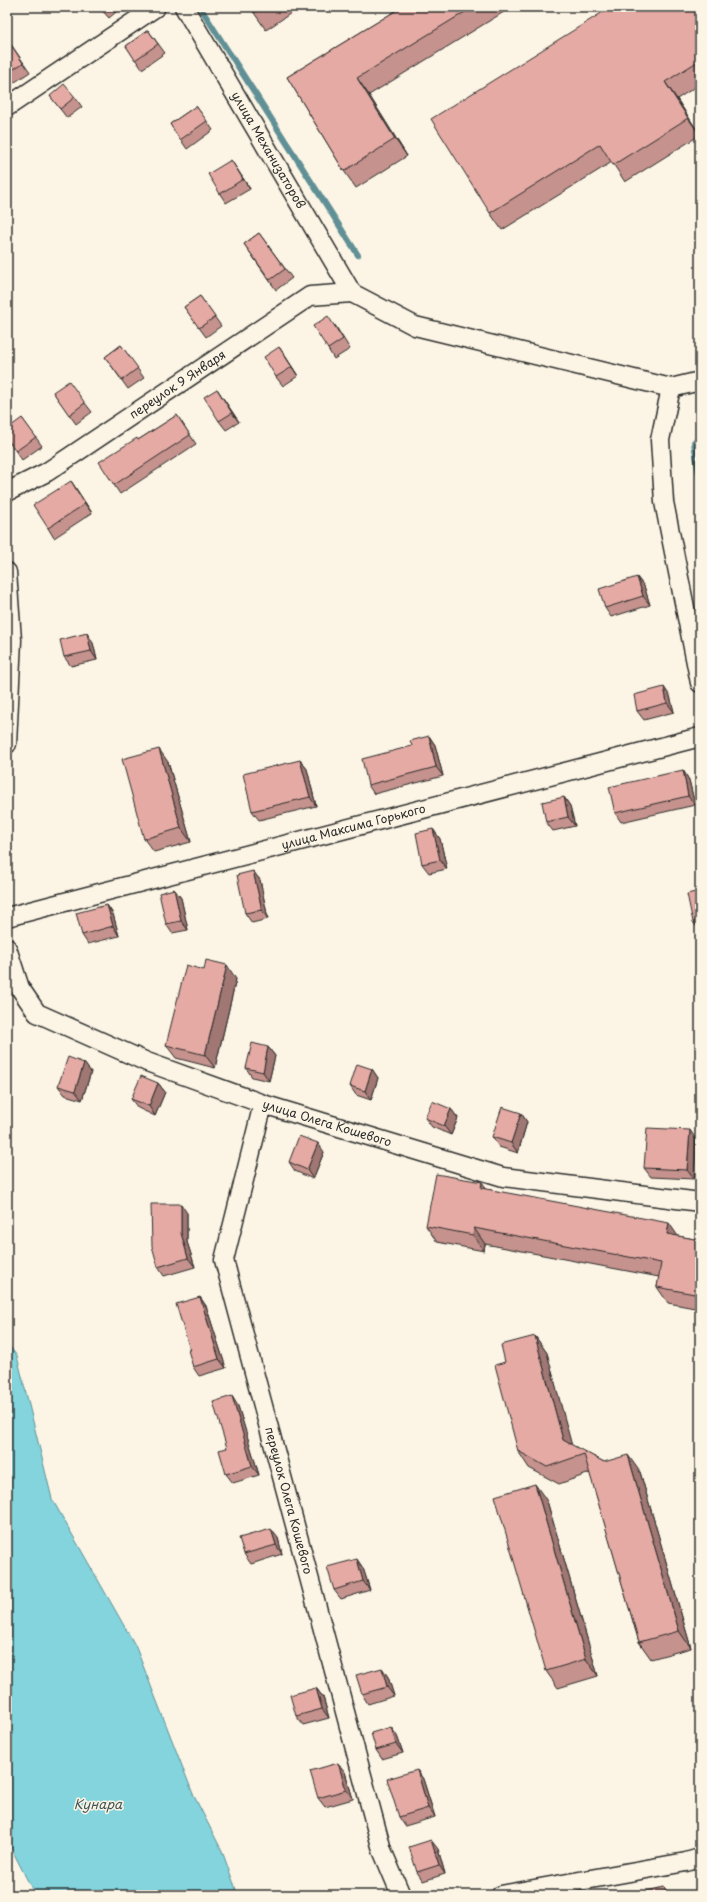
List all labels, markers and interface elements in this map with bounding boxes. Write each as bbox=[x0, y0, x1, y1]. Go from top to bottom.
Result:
street label: улица Механизаторов bbox=[228, 88, 310, 211]
street label: переулок 9 Января bbox=[125, 345, 229, 422]
street label: улица Максима Горького bbox=[279, 799, 428, 853]
street label: улица Олега Кошевого bbox=[261, 1094, 394, 1151]
street label: переулок Олега Кошевого bbox=[261, 1425, 318, 1576]
water label: Кунара bbox=[74, 1794, 123, 1813]

